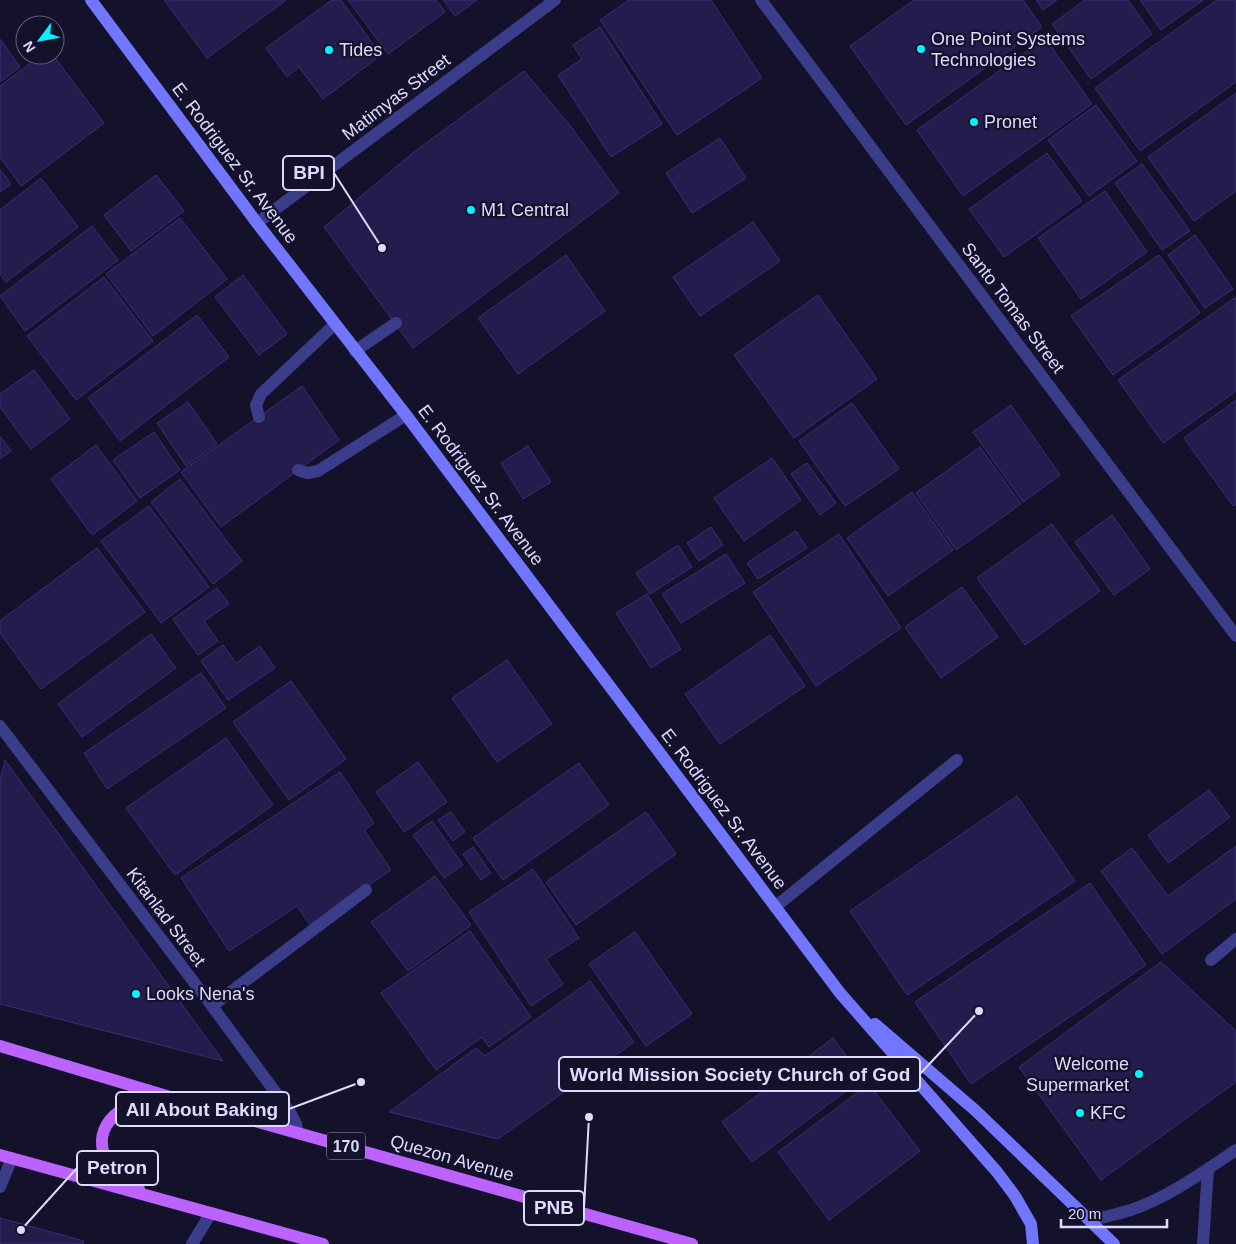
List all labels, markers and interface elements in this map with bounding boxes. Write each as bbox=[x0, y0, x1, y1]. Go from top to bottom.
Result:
north arrow bbox=[15, 15, 65, 65]
place label: One Point Systems Technologies bbox=[931, 29, 1085, 70]
text: N bbox=[20, 38, 38, 55]
place label: Tides bbox=[339, 40, 382, 60]
marker: One Point Systems Technologies bbox=[915, 43, 927, 55]
marker: Tides bbox=[323, 44, 335, 56]
street label: Matimyas Street bbox=[338, 50, 454, 144]
street label: E. Rodriguez Sr. Avenue bbox=[168, 79, 302, 247]
place label: Pronet bbox=[984, 112, 1037, 132]
marker: Pronet bbox=[968, 116, 980, 128]
callout: BPI bbox=[283, 156, 334, 190]
text: BPI bbox=[293, 162, 325, 183]
place label: M1 Central bbox=[481, 200, 569, 220]
marker: M1 Central bbox=[465, 204, 477, 216]
street label: Santo Tomas Street bbox=[958, 239, 1068, 377]
street label: E. Rodriguez Sr. Avenue bbox=[414, 401, 548, 569]
street label: E. Rodriguez Sr. Avenue bbox=[657, 725, 791, 893]
street label: Kitanlad Street bbox=[122, 864, 210, 970]
place label: Looks Nena's bbox=[146, 984, 255, 1004]
marker: Looks Nena's bbox=[130, 988, 142, 1000]
place label: Welcome Supermarket bbox=[1026, 1054, 1129, 1095]
callout: World Mission Society Church of God bbox=[559, 1057, 920, 1091]
text: World Mission Society Church of God bbox=[570, 1064, 910, 1085]
marker: Welcome Supermarket bbox=[1133, 1068, 1145, 1080]
callout: All About Baking bbox=[116, 1092, 289, 1126]
text: All About Baking bbox=[126, 1099, 278, 1120]
place label: KFC bbox=[1090, 1103, 1126, 1123]
marker: KFC bbox=[1074, 1107, 1086, 1119]
street label: Quezon Avenue bbox=[388, 1131, 516, 1185]
road number: 170 bbox=[327, 1132, 365, 1160]
callout: Petron bbox=[77, 1151, 158, 1185]
text: Petron bbox=[87, 1157, 147, 1178]
callout: PNB bbox=[524, 1191, 584, 1225]
scale bar bbox=[1061, 1196, 1167, 1228]
text: PNB bbox=[534, 1197, 574, 1218]
text: 20 m bbox=[1068, 1205, 1101, 1222]

